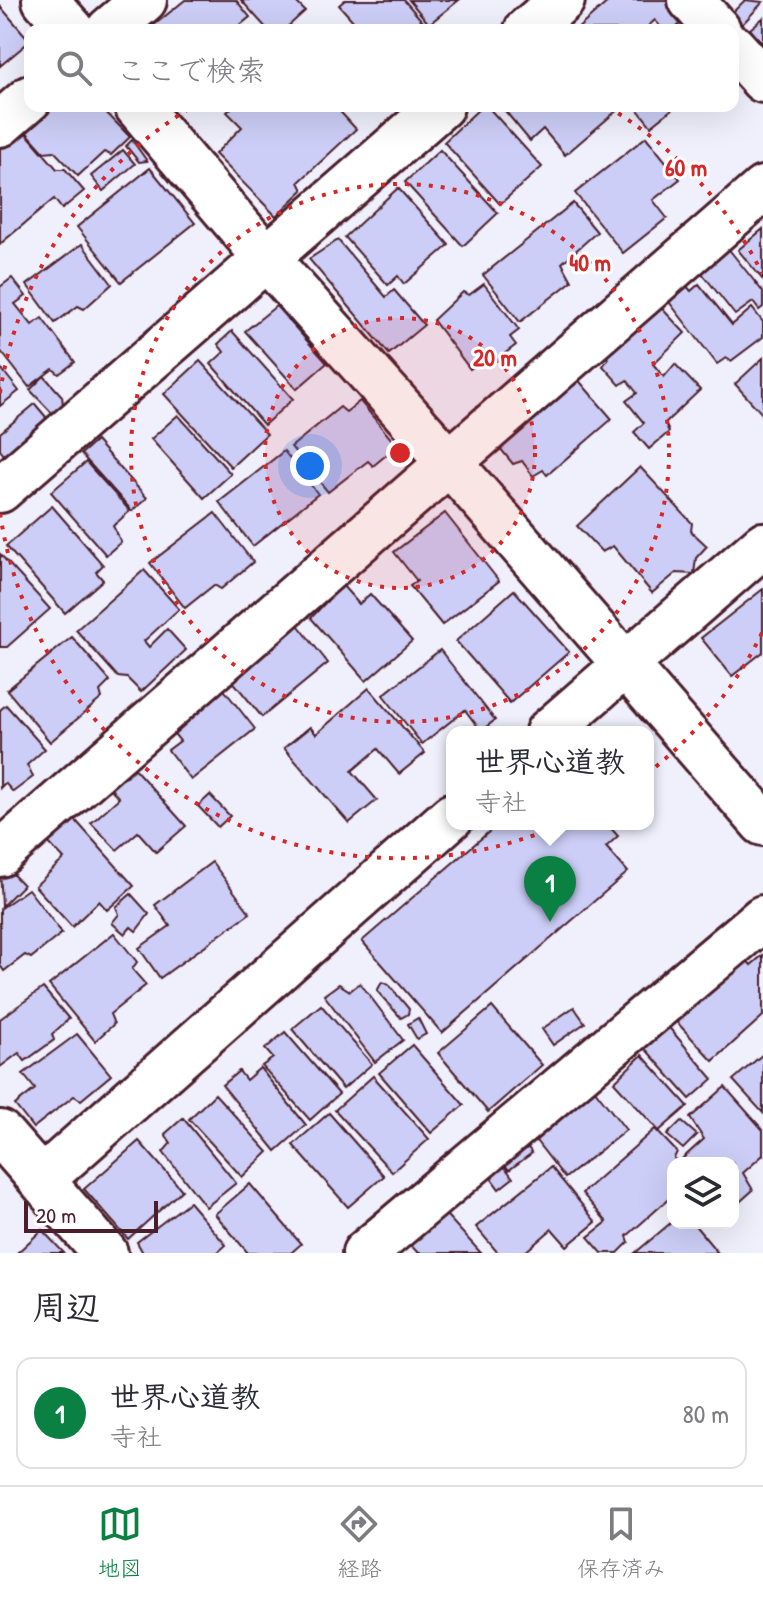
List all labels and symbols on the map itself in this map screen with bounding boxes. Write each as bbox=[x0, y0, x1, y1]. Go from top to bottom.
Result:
text: 60 m bbox=[665, 151, 707, 183]
text: 40 m bbox=[569, 246, 611, 278]
text: 20 m bbox=[473, 341, 517, 373]
centre of rings bbox=[386, 439, 414, 467]
your location bbox=[290, 446, 330, 486]
pin: 1 bbox=[524, 856, 576, 922]
scale bar bbox=[24, 1197, 158, 1233]

